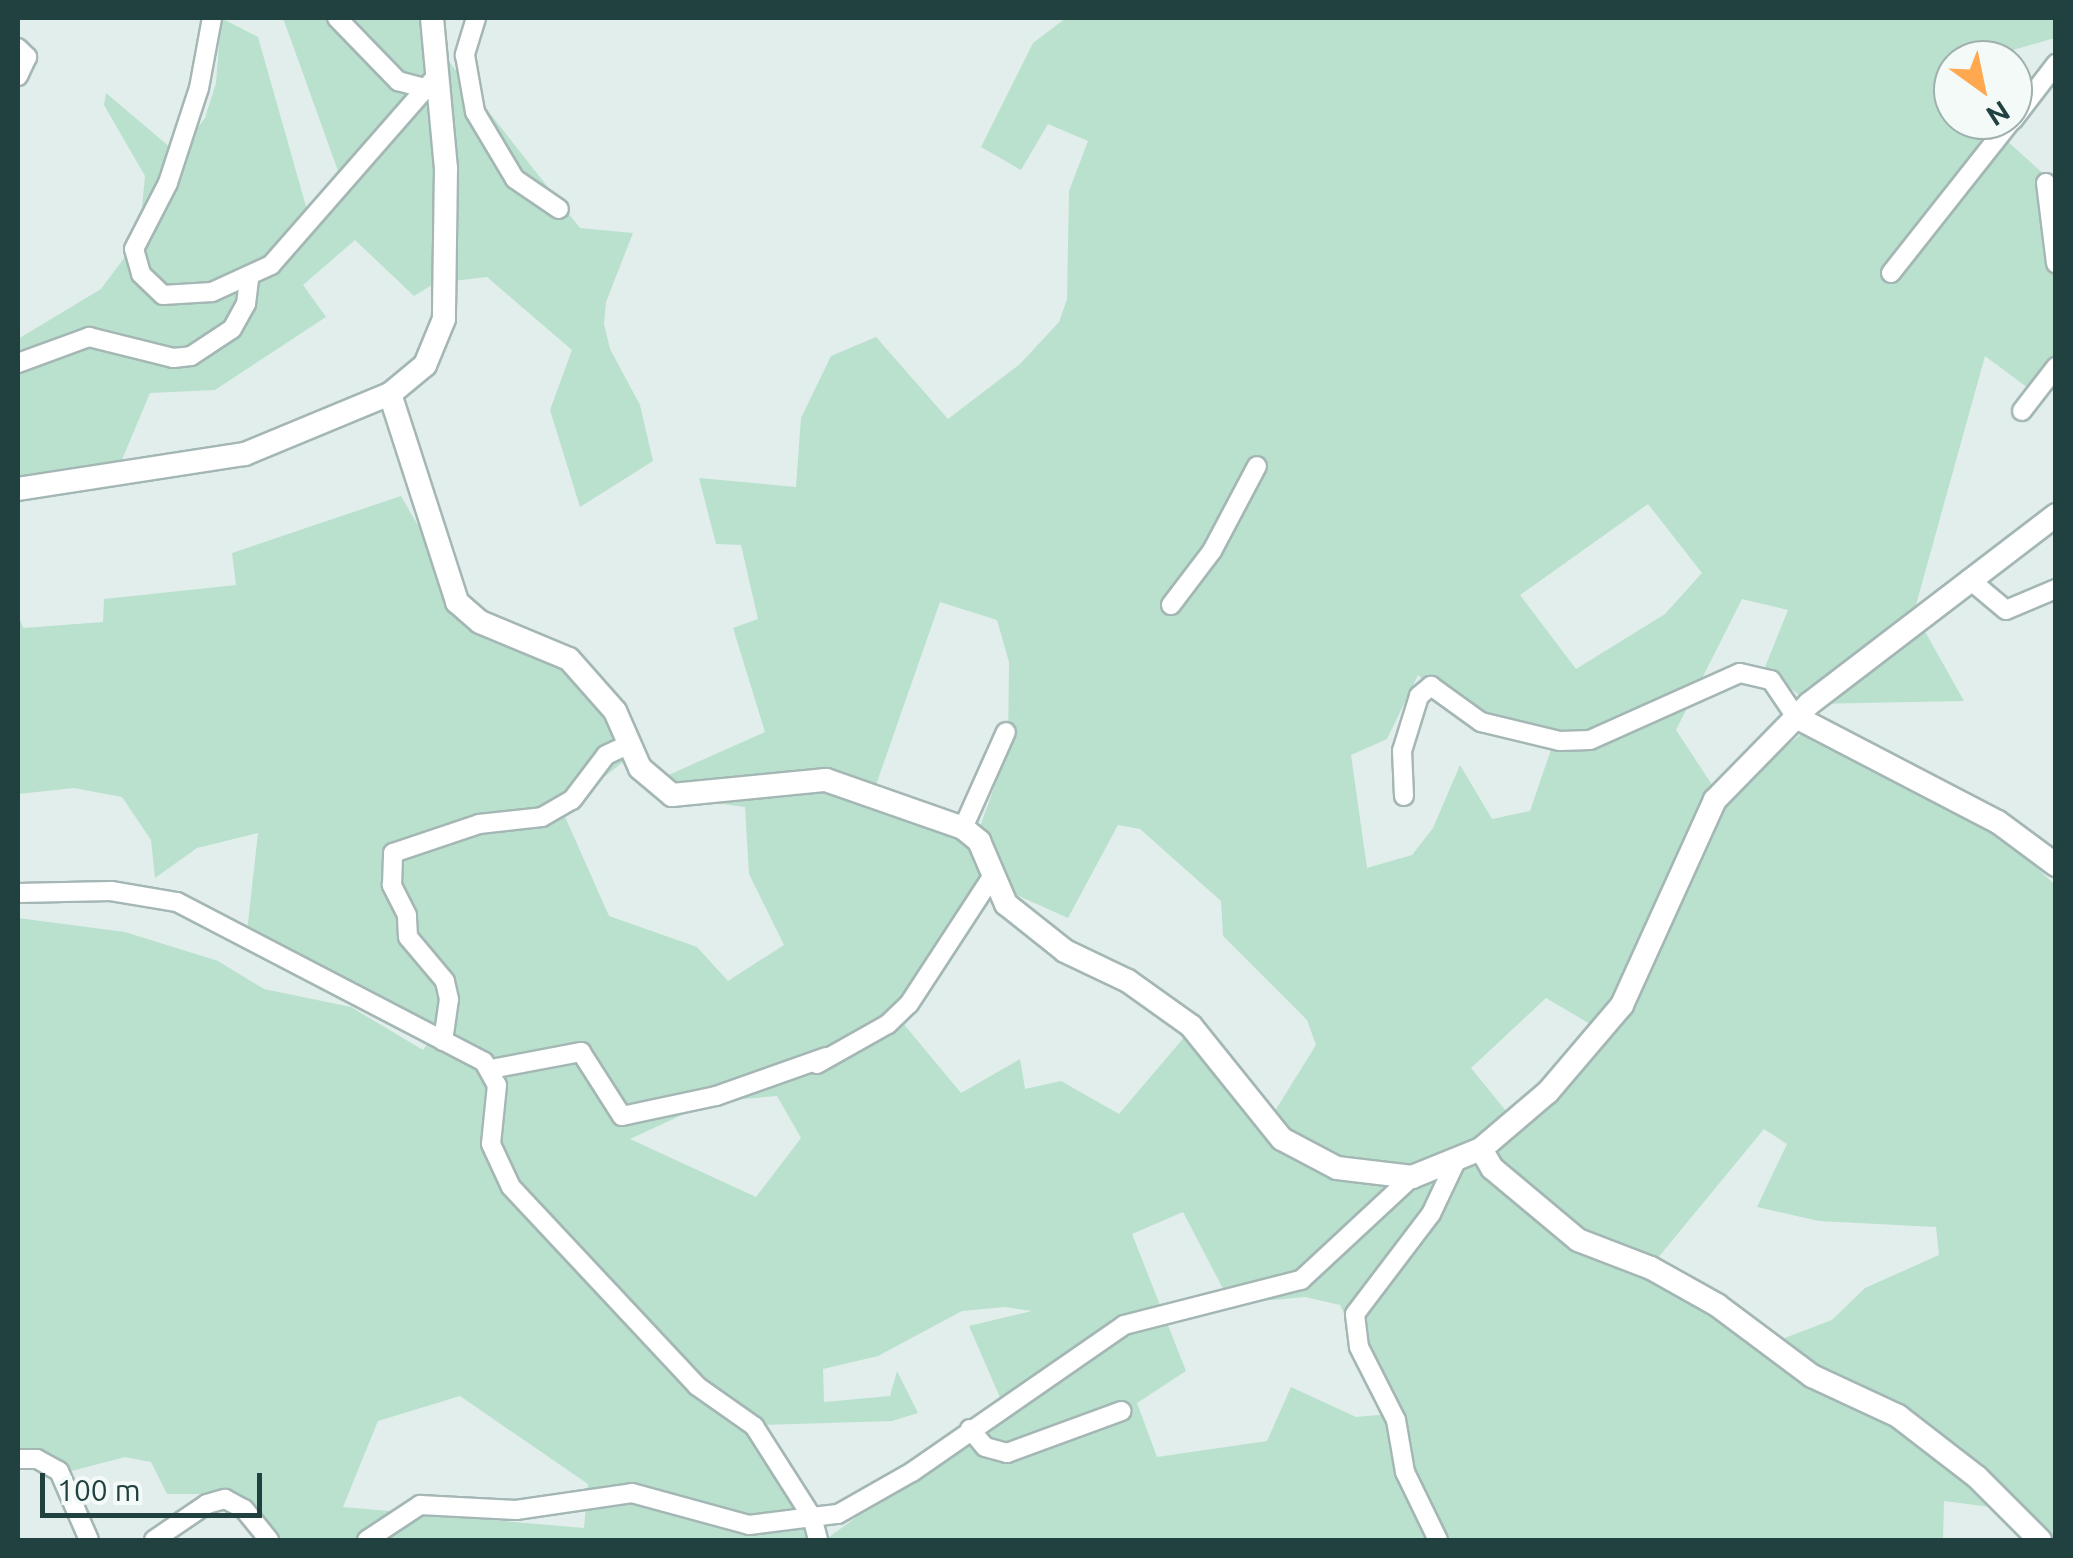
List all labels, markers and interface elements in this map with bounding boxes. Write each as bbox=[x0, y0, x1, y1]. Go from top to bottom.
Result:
north arrow bbox=[1933, 40, 2033, 140]
text: N bbox=[1981, 95, 2016, 133]
scale bar bbox=[45, 1453, 268, 1515]
text: 100 m bbox=[57, 1473, 141, 1507]

